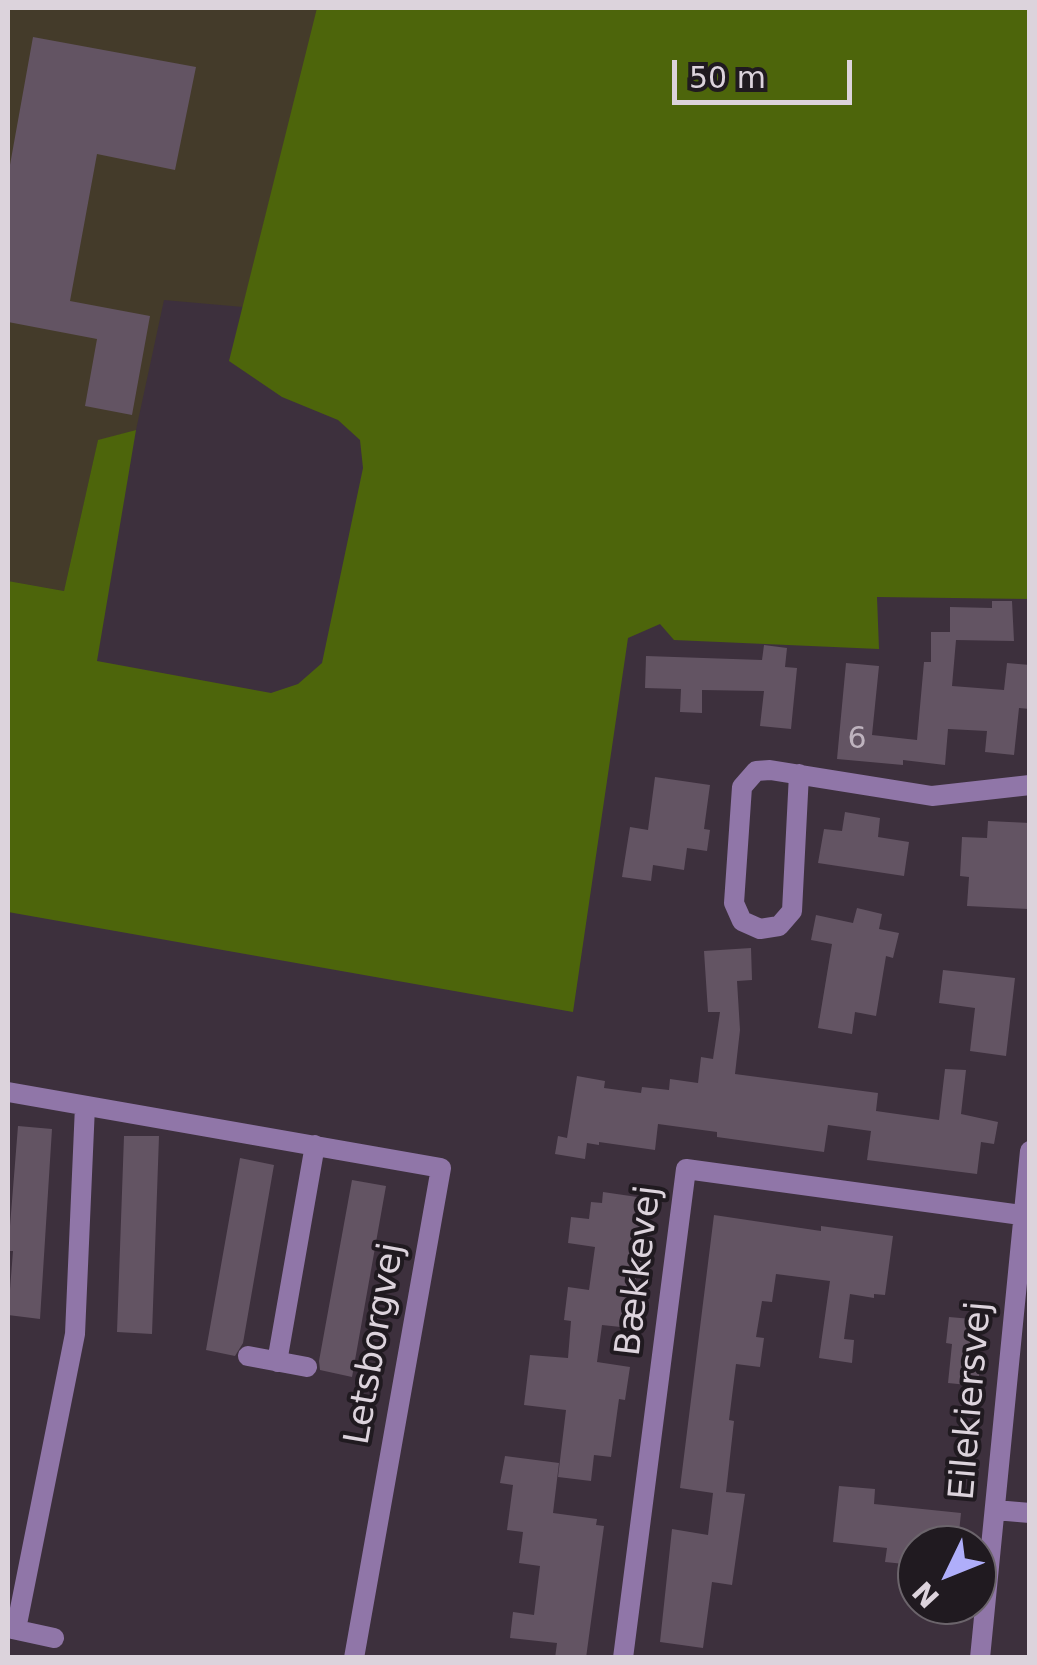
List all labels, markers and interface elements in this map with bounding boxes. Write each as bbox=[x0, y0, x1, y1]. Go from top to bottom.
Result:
scale bar bbox=[677, 40, 857, 102]
text: 50 m bbox=[689, 60, 766, 95]
house number: 6 bbox=[847, 722, 867, 758]
street label: Bækkevej bbox=[609, 1183, 671, 1359]
street label: Letsborgvej bbox=[338, 1240, 414, 1448]
street label: Eilekiersvej bbox=[942, 1300, 1002, 1502]
north arrow bbox=[897, 1525, 997, 1625]
text: N bbox=[906, 1575, 946, 1614]

